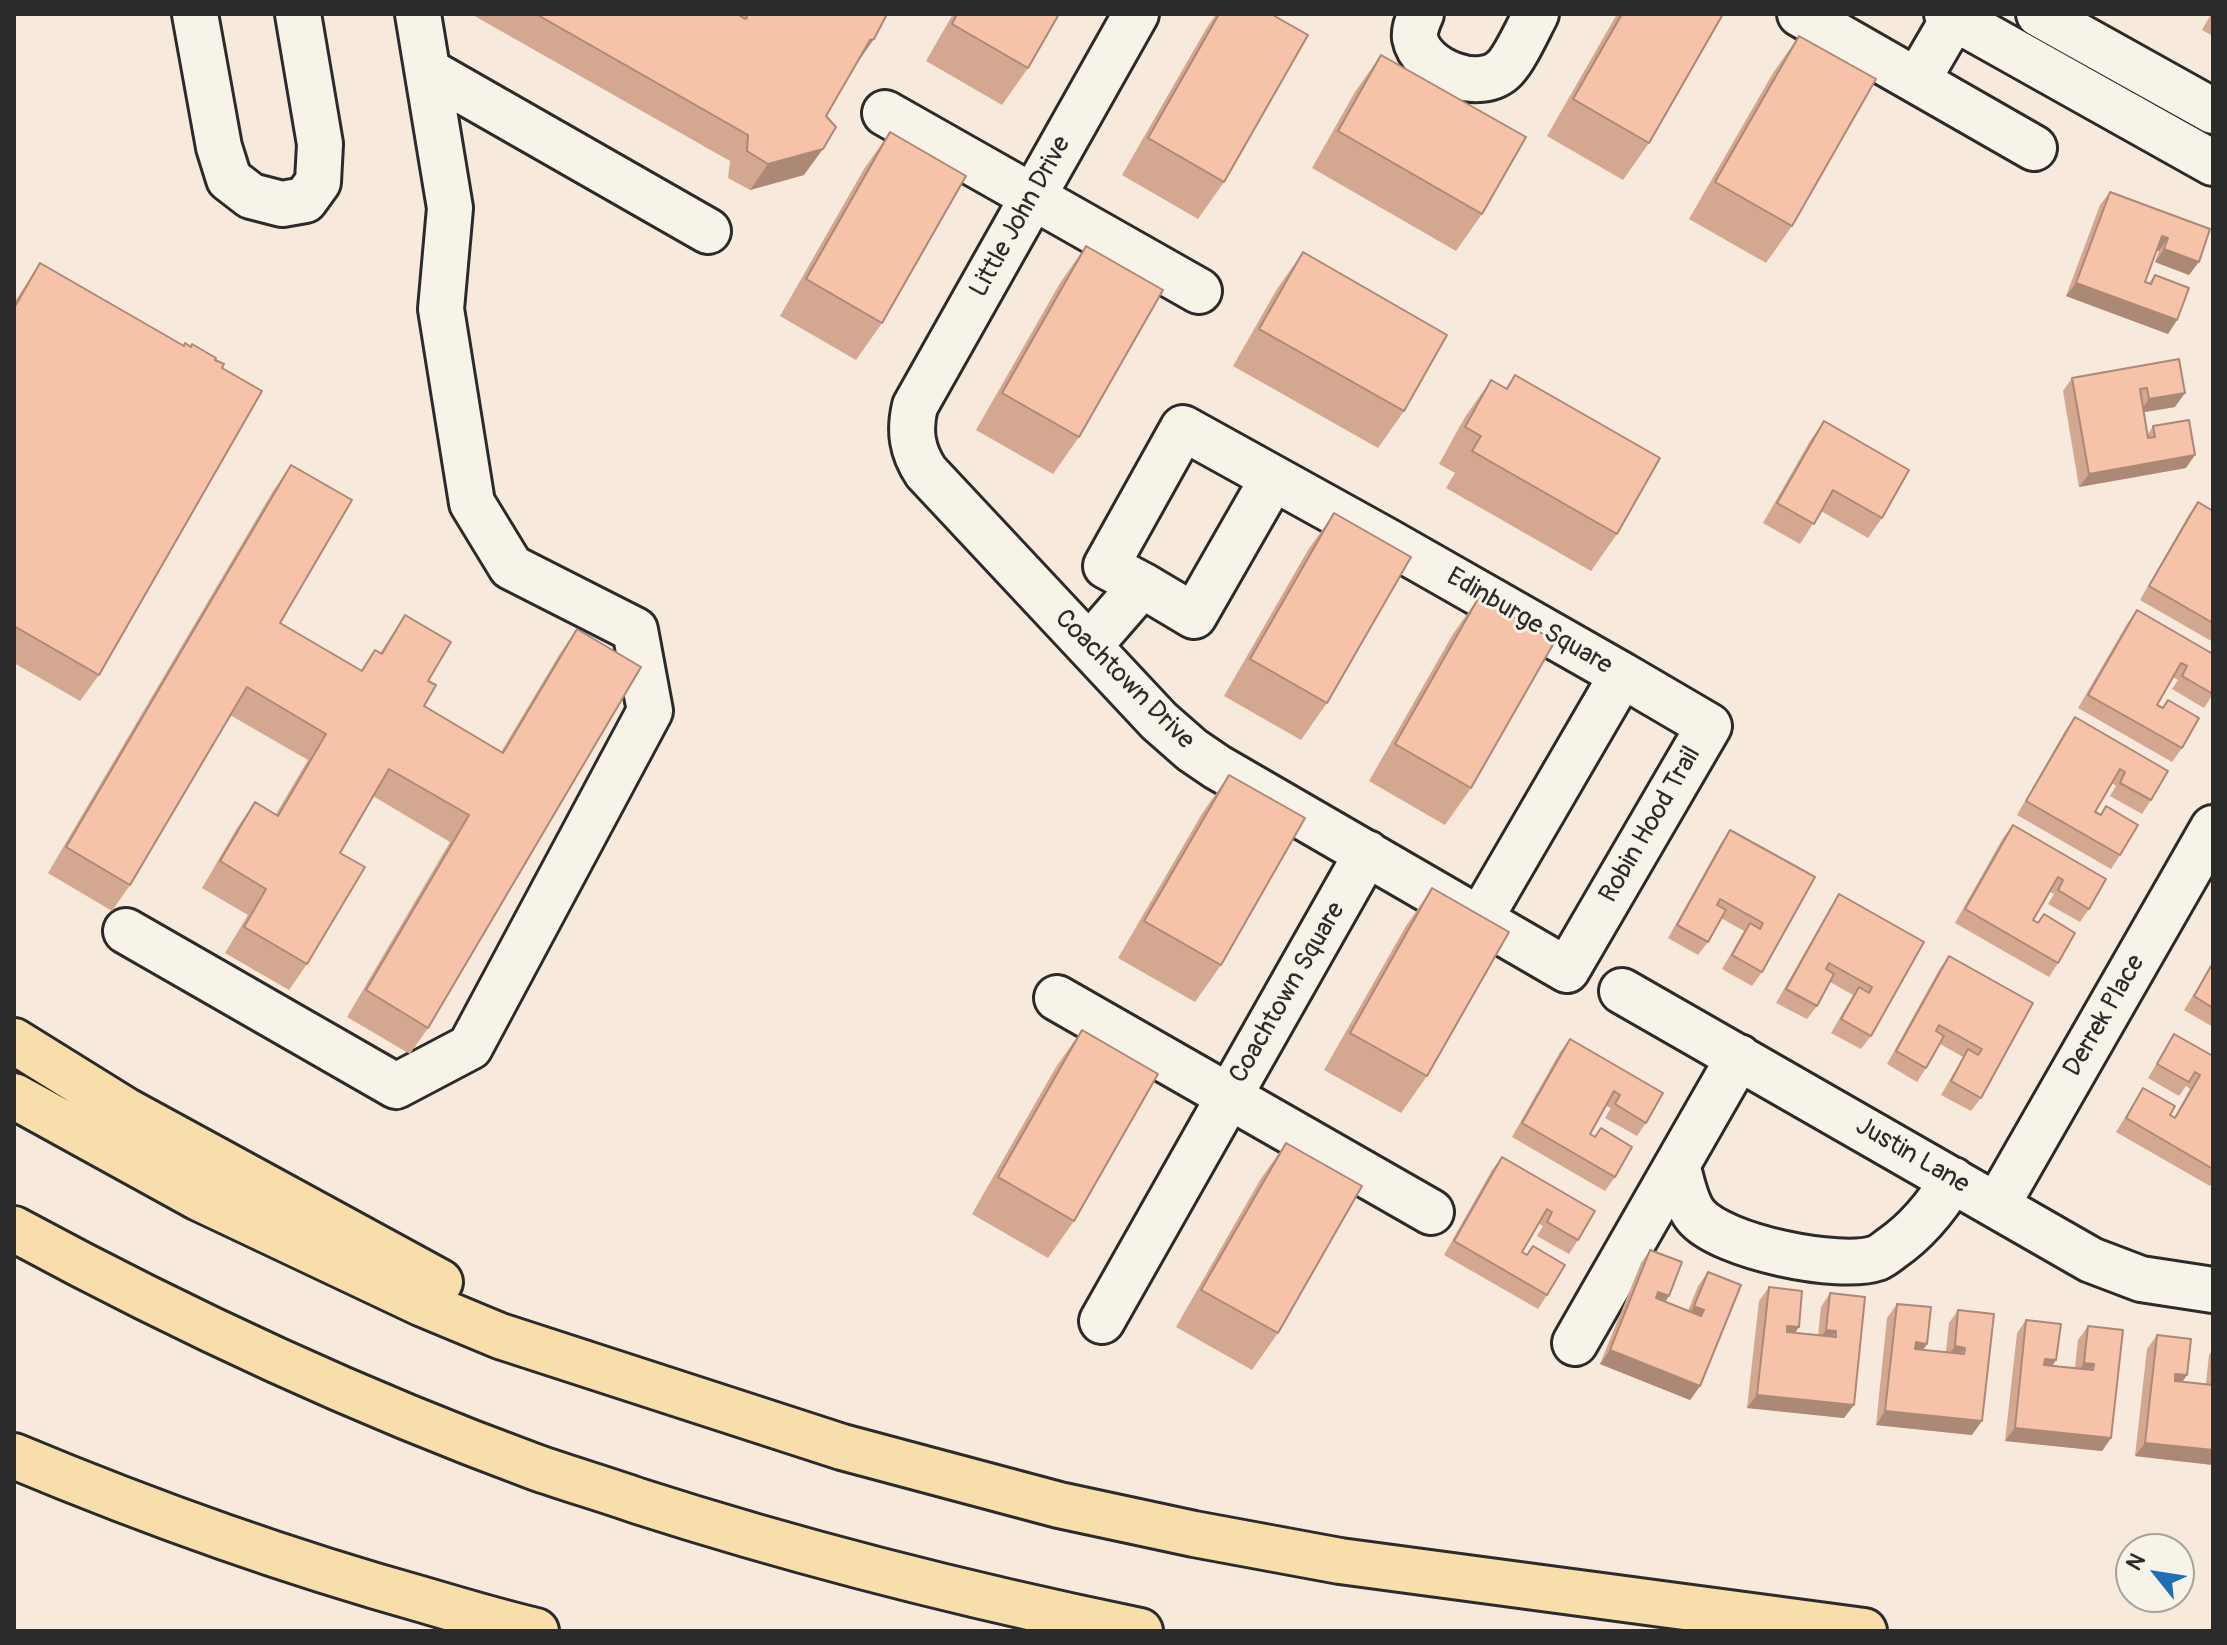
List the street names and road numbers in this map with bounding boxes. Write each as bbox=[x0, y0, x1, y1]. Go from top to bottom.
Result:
street label: Little John Drive bbox=[964, 131, 1078, 303]
street label: Edinburge Square bbox=[1441, 562, 1617, 682]
street label: Coachtown Drive bbox=[1048, 604, 1200, 756]
street label: Robin Hood Trail bbox=[1594, 741, 1708, 909]
street label: Coachtown Square bbox=[1224, 897, 1352, 1089]
street label: Derrek Place bbox=[2058, 950, 2152, 1082]
street label: Justin Lane bbox=[1850, 1111, 1974, 1201]

